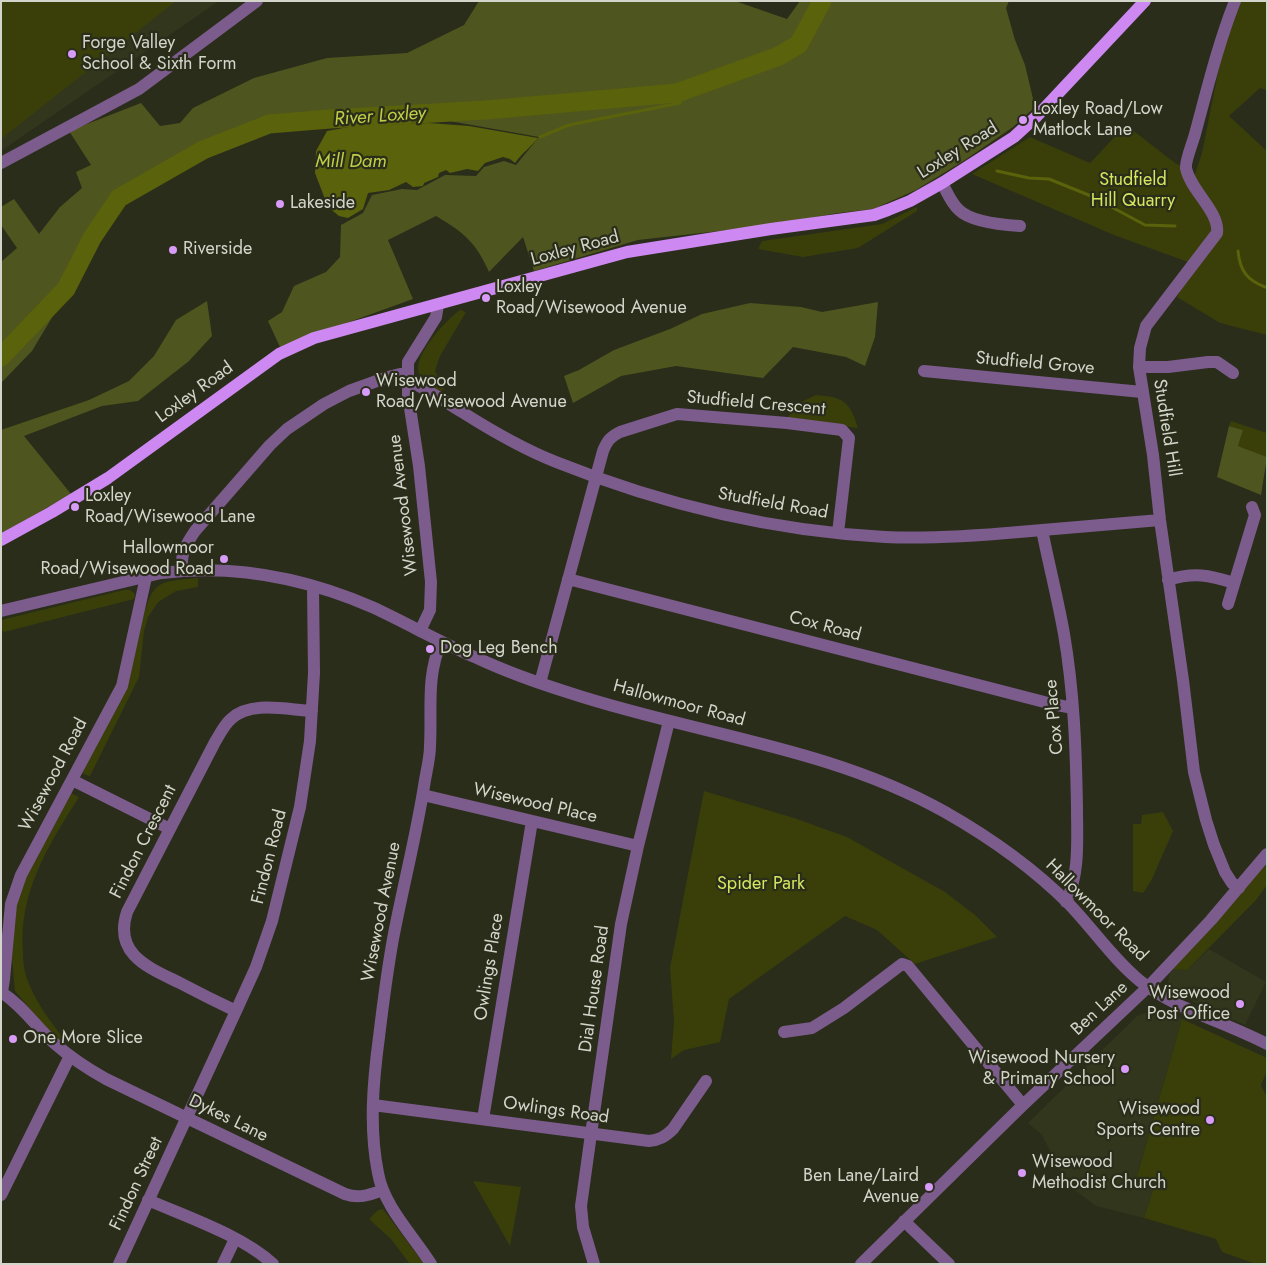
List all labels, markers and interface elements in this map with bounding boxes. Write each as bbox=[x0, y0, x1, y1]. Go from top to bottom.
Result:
place label: Forge Valley School & Sixth Form bbox=[82, 33, 236, 76]
marker: Forge Valley School & Sixth Form bbox=[66, 48, 78, 60]
place label: Loxley Road/Low Matlock Lane bbox=[1033, 99, 1163, 142]
water label: River Loxley bbox=[333, 102, 427, 132]
marker: Loxley Road/Low Matlock Lane bbox=[1017, 114, 1029, 126]
street label: Loxley Road bbox=[914, 118, 1002, 184]
water label: Mill Dam bbox=[315, 151, 387, 173]
park label: Studfield Hill Quarry bbox=[1091, 170, 1175, 212]
place label: Lakeside bbox=[290, 193, 355, 215]
marker: Lakeside bbox=[274, 198, 286, 210]
street label: Loxley Road bbox=[528, 227, 622, 271]
place label: Riverside bbox=[183, 239, 252, 261]
marker: Riverside bbox=[167, 244, 179, 256]
place label: Loxley Road/Wisewood Avenue bbox=[496, 277, 687, 320]
marker: Loxley Road/Wisewood Avenue bbox=[480, 292, 492, 304]
street label: Studfield Grove bbox=[975, 348, 1095, 380]
street label: Loxley Road bbox=[152, 358, 238, 428]
place label: Wisewood Road/Wisewood Avenue bbox=[376, 371, 567, 414]
street label: Studfield Hill bbox=[1148, 378, 1184, 478]
marker: Wisewood Road/Wisewood Avenue bbox=[360, 386, 372, 398]
street label: Studfield Crescent bbox=[686, 387, 826, 421]
street label: Wisewood Avenue bbox=[385, 433, 423, 577]
street label: Studfield Road bbox=[716, 484, 830, 524]
place label: Loxley Road/Wisewood Lane bbox=[85, 486, 255, 528]
marker: Loxley Road/Wisewood Lane bbox=[69, 501, 81, 513]
place label: Hallowmoor Road/Wisewood Road bbox=[40, 538, 214, 580]
marker: Hallowmoor Road/Wisewood Road bbox=[218, 553, 230, 565]
street label: Cox Road bbox=[787, 607, 863, 647]
place label: Dog Leg Bench bbox=[440, 638, 558, 660]
marker: Dog Leg Bench bbox=[424, 643, 436, 655]
street label: Hallowmoor Road bbox=[611, 676, 747, 732]
street label: Cox Place bbox=[1041, 679, 1069, 755]
street label: Wisewood Road bbox=[15, 715, 93, 835]
street label: Wisewood Place bbox=[471, 779, 599, 829]
street label: Findon Crescent bbox=[106, 782, 182, 902]
street label: Findon Road bbox=[248, 807, 292, 907]
street label: Wisewood Avenue bbox=[358, 840, 406, 984]
street label: Hallowmoor Road bbox=[1040, 855, 1152, 967]
park label: Spider Park bbox=[717, 874, 805, 896]
street label: Owlings Place bbox=[471, 912, 509, 1022]
street label: Dial House Road bbox=[575, 924, 615, 1054]
street label: Ben Lane bbox=[1067, 977, 1133, 1041]
place label: Wisewood Post Office bbox=[1147, 983, 1230, 1026]
marker: Wisewood Post Office bbox=[1234, 998, 1246, 1010]
place label: One More Slice bbox=[23, 1028, 143, 1050]
marker: One More Slice bbox=[7, 1033, 19, 1045]
place label: Wisewood Nursery & Primary School bbox=[968, 1048, 1115, 1090]
marker: Wisewood Nursery & Primary School bbox=[1119, 1063, 1131, 1075]
street label: Dykes Lane bbox=[185, 1091, 271, 1147]
street label: Owlings Road bbox=[502, 1093, 610, 1129]
place label: Wisewood Sports Centre bbox=[1096, 1099, 1200, 1142]
marker: Wisewood Sports Centre bbox=[1204, 1114, 1216, 1126]
street label: Findon Street bbox=[106, 1134, 168, 1234]
place label: Wisewood Methodist Church bbox=[1032, 1152, 1167, 1194]
place label: Ben Lane/Laird Avenue bbox=[803, 1166, 919, 1208]
marker: Wisewood Methodist Church bbox=[1016, 1167, 1028, 1179]
marker: Ben Lane/Laird Avenue bbox=[923, 1181, 935, 1193]

